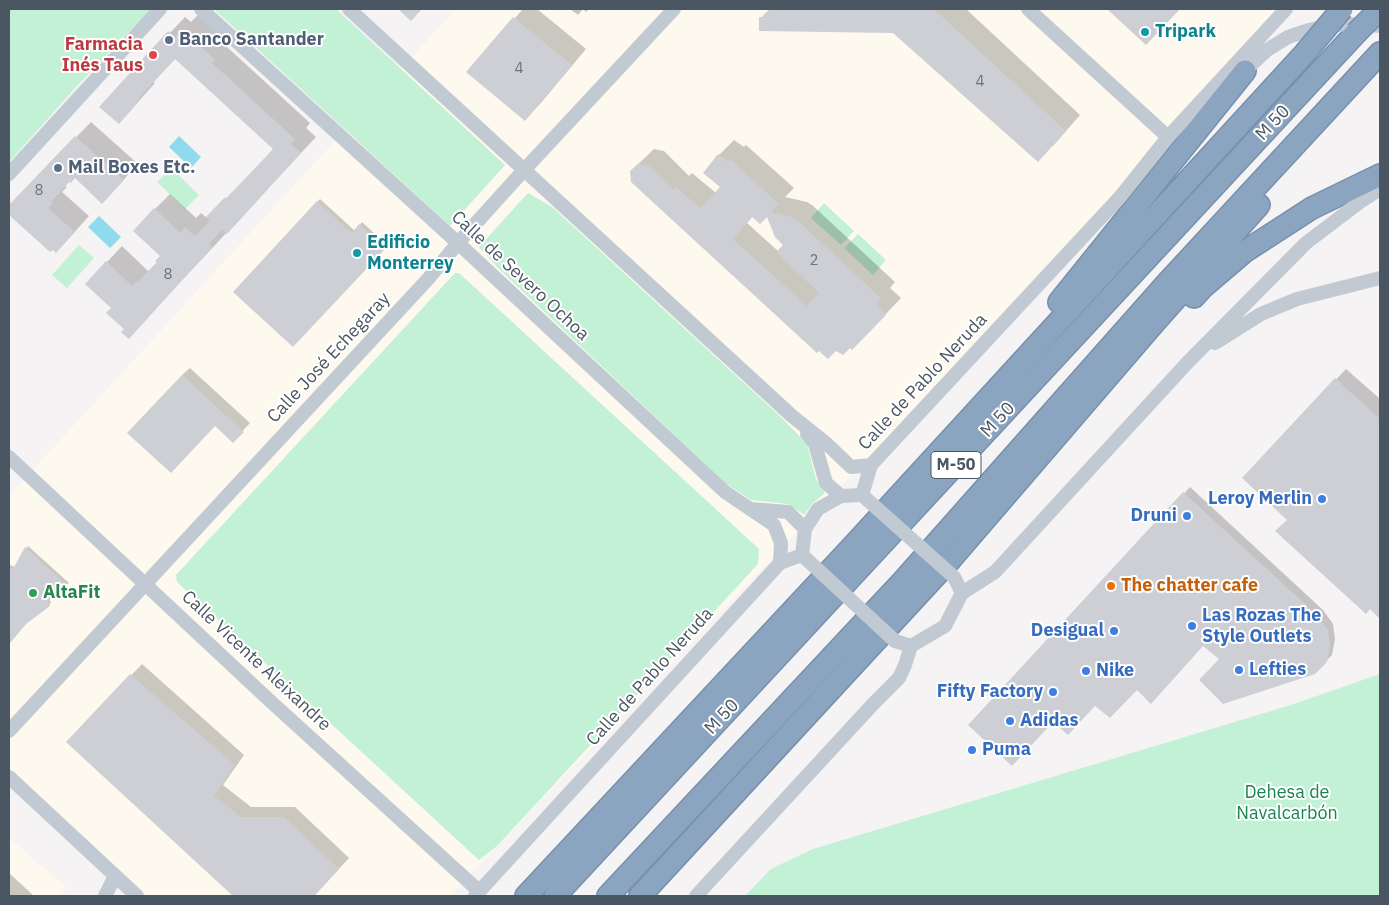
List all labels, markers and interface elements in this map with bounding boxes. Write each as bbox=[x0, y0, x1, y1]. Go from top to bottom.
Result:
place label: Tripark bbox=[1155, 21, 1216, 43]
marker: Tripark bbox=[1139, 26, 1151, 38]
place label: Banco Santander bbox=[179, 29, 324, 51]
place label: Farmacia Inés Taus bbox=[62, 34, 143, 76]
marker: Banco Santander bbox=[163, 34, 175, 46]
marker: Farmacia Inés Taus bbox=[147, 49, 159, 61]
house number: 4 bbox=[515, 60, 523, 78]
house number: 4 bbox=[976, 73, 984, 91]
street label: M 50 bbox=[1251, 101, 1295, 145]
place label: Mail Boxes Etc. bbox=[68, 157, 196, 179]
marker: Mail Boxes Etc. bbox=[52, 162, 64, 174]
house number: 8 bbox=[35, 182, 43, 200]
street label: Calle de Severo Ochoa bbox=[447, 207, 593, 345]
place label: Edificio Monterrey bbox=[367, 232, 454, 274]
marker: Edificio Monterrey bbox=[351, 247, 363, 259]
house number: 2 bbox=[810, 252, 818, 270]
house number: 8 bbox=[164, 266, 172, 284]
street label: Calle José Echegaray bbox=[263, 288, 395, 428]
street label: Calle de Pablo Neruda bbox=[854, 309, 992, 455]
street label: M 50 bbox=[976, 398, 1020, 442]
road number: M-50 bbox=[931, 452, 981, 478]
place label: Leroy Merlin bbox=[1208, 488, 1312, 510]
marker: Leroy Merlin bbox=[1316, 493, 1328, 505]
place label: Druni bbox=[1131, 505, 1177, 527]
marker: Druni bbox=[1181, 510, 1193, 522]
place label: The chatter cafe bbox=[1121, 575, 1258, 597]
marker: The chatter cafe bbox=[1105, 580, 1117, 592]
place label: AltaFit bbox=[43, 582, 100, 604]
street label: Calle Vicente Aleixandre bbox=[177, 586, 335, 736]
marker: AltaFit bbox=[27, 587, 39, 599]
street label: Calle de Pablo Neruda bbox=[582, 603, 718, 751]
place label: Las Rozas The Style Outlets bbox=[1202, 605, 1321, 648]
place label: Desigual bbox=[1031, 620, 1104, 642]
marker: Las Rozas The Style Outlets bbox=[1186, 620, 1198, 632]
marker: Desigual bbox=[1108, 625, 1120, 637]
place label: Lefties bbox=[1249, 659, 1306, 681]
place label: Nike bbox=[1096, 660, 1134, 682]
marker: Lefties bbox=[1233, 664, 1245, 676]
marker: Nike bbox=[1080, 665, 1092, 677]
place label: Fifty Factory bbox=[937, 681, 1043, 703]
marker: Fifty Factory bbox=[1047, 686, 1059, 698]
street label: M 50 bbox=[700, 695, 744, 739]
place label: Adidas bbox=[1020, 710, 1079, 732]
marker: Adidas bbox=[1004, 715, 1016, 727]
place label: Puma bbox=[982, 739, 1031, 761]
marker: Puma bbox=[966, 744, 978, 756]
park label: Dehesa de Navalcarbón bbox=[1236, 782, 1338, 824]

